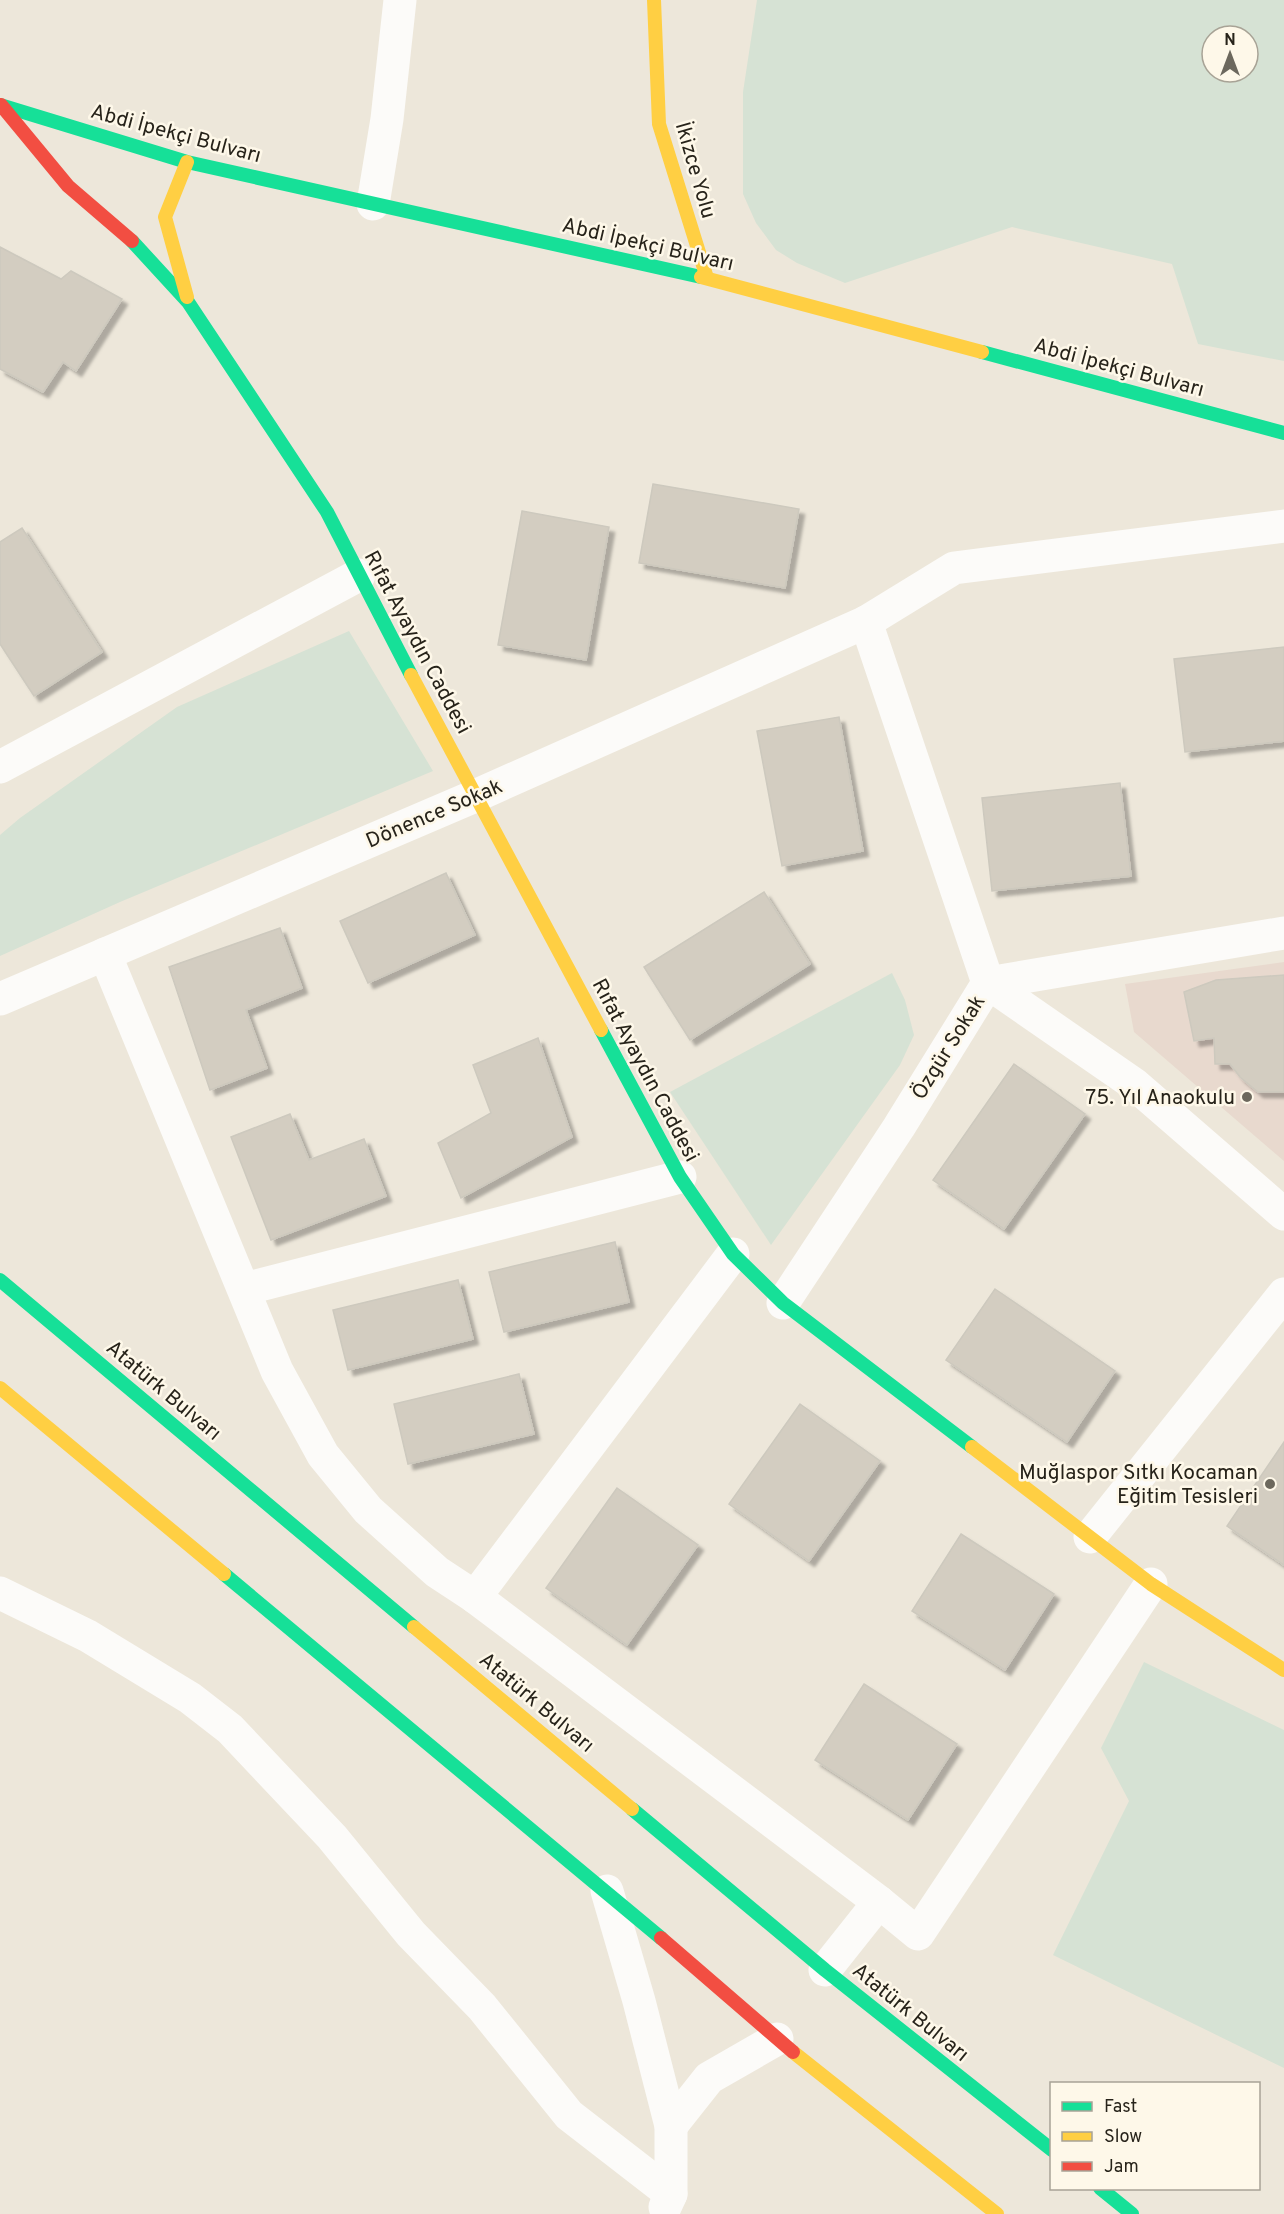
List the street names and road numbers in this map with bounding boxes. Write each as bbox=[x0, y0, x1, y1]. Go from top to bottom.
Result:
street label: Abdi İpekçi Bulvarı bbox=[87, 99, 264, 170]
street label: İkizce Yolu bbox=[668, 119, 721, 222]
street label: Abdi İpekçi Bulvarı bbox=[559, 213, 736, 278]
street label: Abdi İpekçi Bulvarı bbox=[1030, 333, 1207, 404]
street label: Rıfat Ayaydın Caddesi bbox=[357, 546, 476, 739]
street label: Dönence Sokak bbox=[362, 773, 507, 855]
street label: Rıfat Ayaydın Caddesi bbox=[585, 974, 704, 1167]
street label: Özgür Sokak bbox=[906, 990, 992, 1105]
street label: Atatürk Bulvarı bbox=[100, 1335, 226, 1447]
street label: Atatürk Bulvarı bbox=[473, 1647, 599, 1759]
street label: Atatürk Bulvarı bbox=[846, 1958, 974, 2069]

